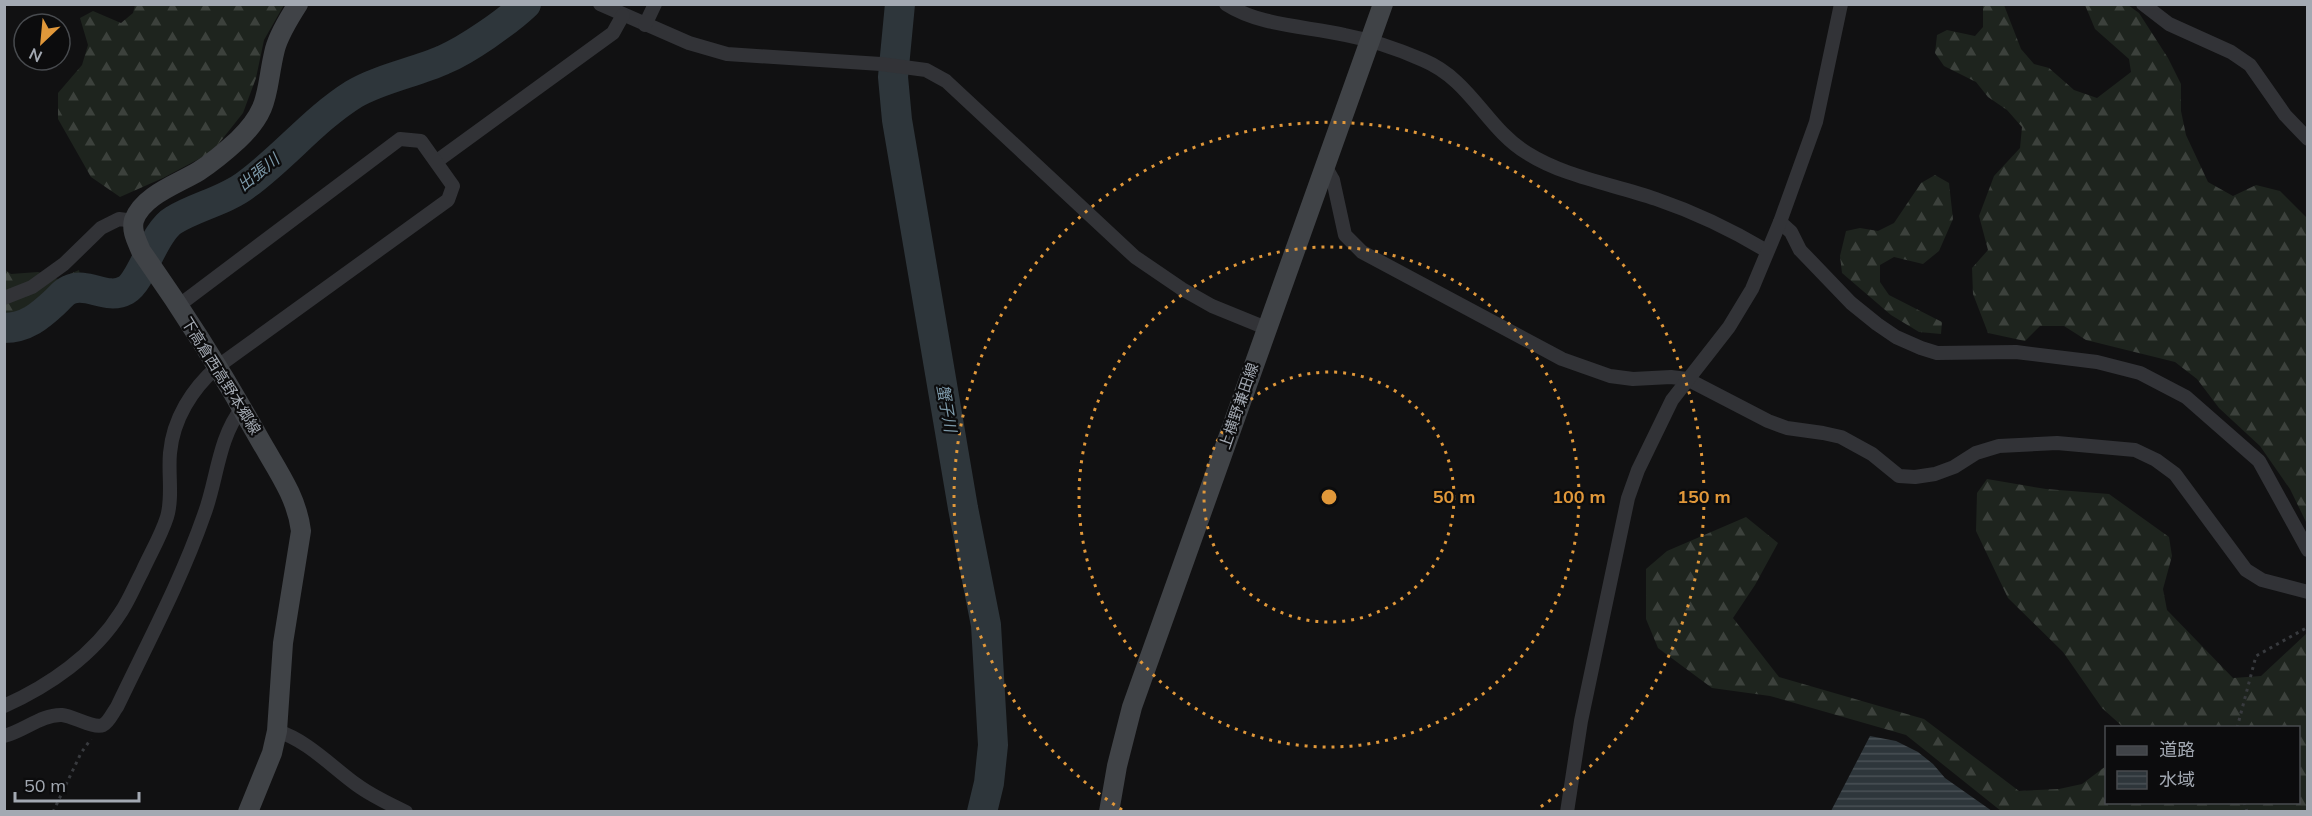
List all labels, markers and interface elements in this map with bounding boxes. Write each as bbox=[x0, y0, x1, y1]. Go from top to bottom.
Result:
north arrow bbox=[12, 12, 72, 72]
text: N bbox=[26, 44, 45, 67]
water label: 出張川 bbox=[233, 148, 284, 195]
street label: 下高倉西高野本郷線 bbox=[178, 313, 265, 438]
street label: 上横野兼田線 bbox=[1215, 360, 1262, 451]
water label: 蟹子川 bbox=[933, 383, 961, 435]
text: 50 m bbox=[1433, 485, 1475, 508]
text: 100 m bbox=[1552, 485, 1606, 508]
text: 150 m bbox=[1677, 485, 1731, 508]
centre of rings bbox=[1319, 487, 1339, 507]
legend bbox=[2105, 726, 2300, 804]
text: 道路 bbox=[2159, 738, 2195, 761]
scale bar bbox=[15, 765, 140, 803]
text: 水域 bbox=[2159, 768, 2195, 791]
text: 50 m bbox=[24, 774, 66, 797]

